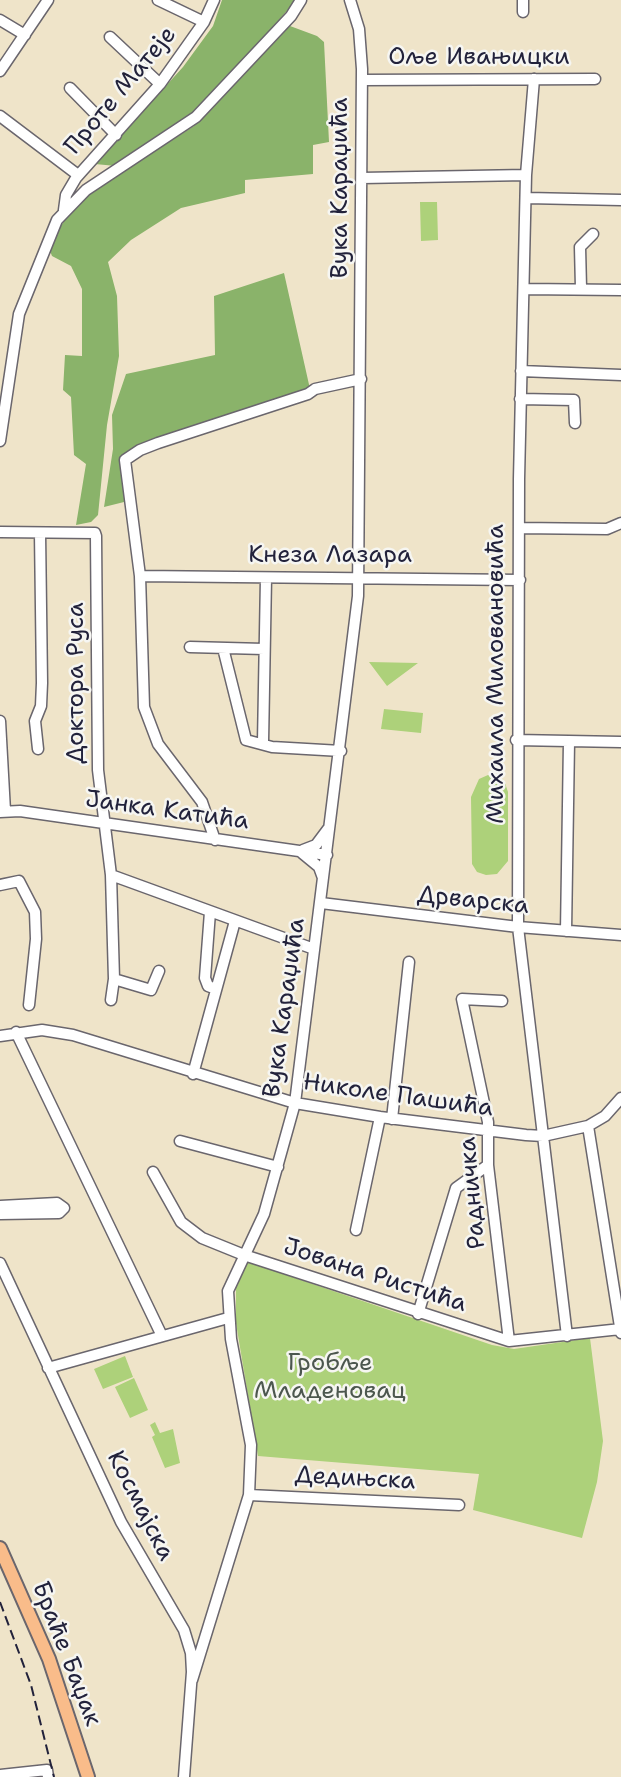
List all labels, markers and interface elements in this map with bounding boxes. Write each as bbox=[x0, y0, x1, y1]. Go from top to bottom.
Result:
street label: Проте Матеје bbox=[59, 21, 183, 161]
street label: Оље Ивањицки bbox=[388, 44, 570, 72]
street label: Вука Караџића bbox=[327, 98, 355, 278]
street label: Михаила Миловановића bbox=[483, 524, 511, 824]
street label: Кнеза Лазара bbox=[248, 542, 412, 570]
street label: Доктора Руса bbox=[63, 602, 91, 764]
street label: Јанка Катића bbox=[83, 785, 251, 837]
street label: Дрварска bbox=[416, 881, 530, 921]
street label: Вука Караџића bbox=[258, 916, 312, 1100]
street label: Николе Пашића bbox=[301, 1068, 495, 1124]
street label: Радничка bbox=[454, 1136, 492, 1250]
street label: Јована Ристића bbox=[280, 1233, 470, 1319]
park label: Гробље Младеновац bbox=[254, 1350, 406, 1406]
street label: Космајска bbox=[100, 1446, 180, 1566]
street label: Дедињска bbox=[294, 1461, 416, 1497]
street label: Браће Баџак bbox=[25, 1578, 107, 1730]

